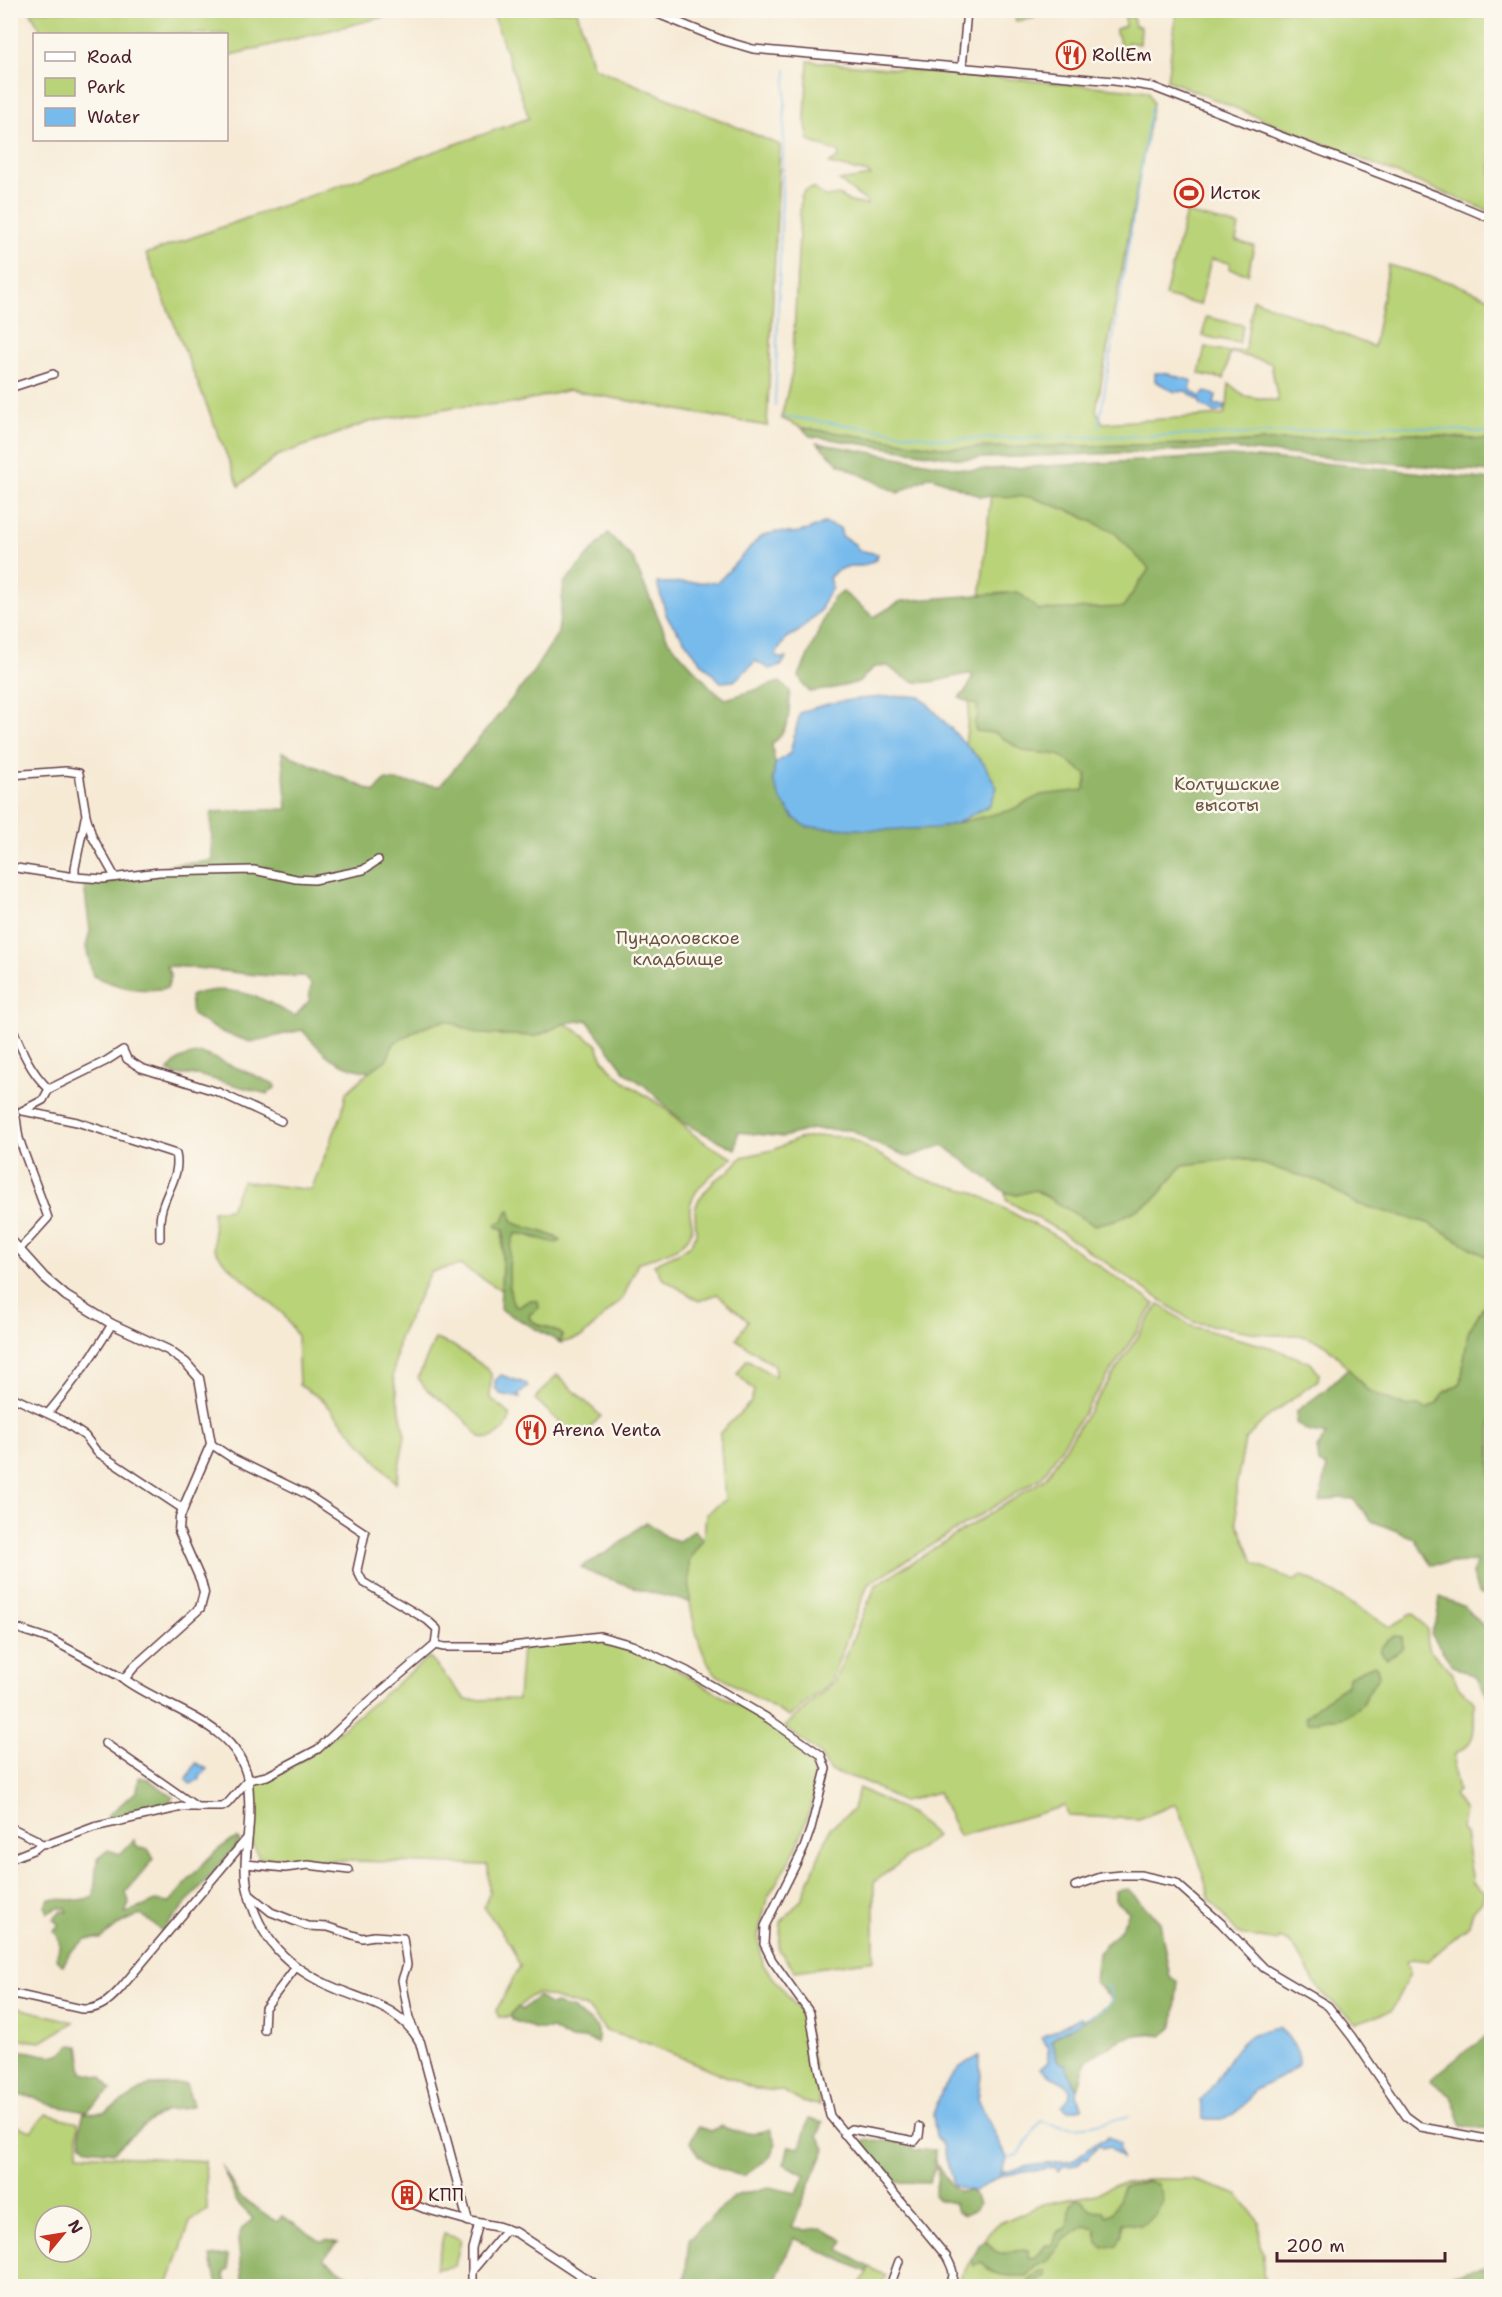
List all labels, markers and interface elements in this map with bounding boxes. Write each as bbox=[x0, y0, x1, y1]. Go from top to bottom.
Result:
legend bbox=[33, 33, 228, 141]
restaurant icon: RollEm bbox=[1055, 39, 1087, 71]
place label: RollEm bbox=[1092, 43, 1152, 67]
text: Road bbox=[87, 45, 132, 69]
text: Park bbox=[87, 75, 126, 99]
text: Water bbox=[87, 105, 140, 129]
sports icon: Исток bbox=[1173, 177, 1205, 209]
place label: Исток bbox=[1210, 181, 1261, 205]
park label: Колтушские высоты bbox=[1174, 772, 1280, 817]
park label: Пундоловское кладбище bbox=[616, 926, 740, 971]
restaurant icon: Arena Venta bbox=[515, 1414, 547, 1446]
place label: Arena Venta bbox=[552, 1418, 661, 1442]
building icon: КПП bbox=[391, 2179, 423, 2211]
place label: КПП bbox=[428, 2183, 464, 2207]
north arrow bbox=[33, 2204, 93, 2264]
text: N bbox=[63, 2216, 88, 2237]
scale bar bbox=[1277, 2225, 1445, 2263]
text: 200 m bbox=[1286, 2234, 1345, 2258]

